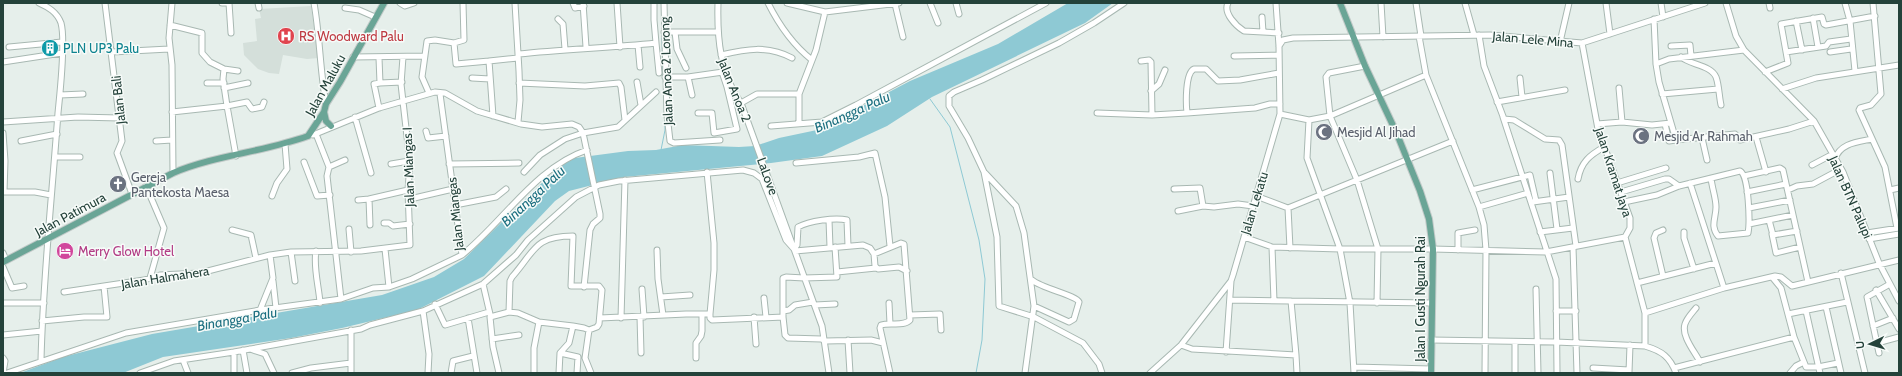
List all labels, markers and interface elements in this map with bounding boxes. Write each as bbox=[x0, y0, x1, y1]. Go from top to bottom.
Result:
street label: Jalan Anoa 2 Lorong bbox=[656, 16, 676, 127]
hospital icon: RS Woodward Palu bbox=[276, 26, 296, 46]
street label: Jalan Lele Mina bbox=[1491, 27, 1575, 51]
place label: RS Woodward Palu bbox=[299, 28, 404, 44]
building icon: PLN UP3 Palu bbox=[40, 38, 60, 58]
place label: PLN UP3 Palu bbox=[63, 40, 139, 56]
street label: Jalan Maluku bbox=[301, 51, 349, 120]
street label: Jalan Anoa 2 bbox=[715, 55, 755, 124]
street label: Jalan Bali bbox=[107, 75, 129, 126]
water label: Binangga Palu bbox=[811, 87, 893, 137]
mosque icon: Mesjid Al Jihad bbox=[1314, 122, 1334, 142]
place label: Mesjid Al Jihad bbox=[1337, 124, 1415, 141]
street label: Jalan Kramat Jaya bbox=[1592, 124, 1636, 220]
mosque icon: Mesjid Ar Rahmah bbox=[1631, 126, 1651, 146]
street label: Jalan Miangas I bbox=[399, 127, 417, 208]
place label: Mesjid Ar Rahmah bbox=[1654, 128, 1753, 145]
street label: Jalan BTN Palupi bbox=[1825, 152, 1876, 241]
street label: LaLove bbox=[754, 155, 782, 197]
water label: Binangga Palu bbox=[497, 162, 569, 230]
place label: Gereja Pantekosta Maesa bbox=[131, 169, 230, 200]
street label: Jalan Lekatu bbox=[1237, 169, 1271, 237]
church icon: Gereja Pantekosta Maesa bbox=[108, 174, 128, 194]
street label: Jalan Miangas bbox=[443, 176, 467, 252]
street label: Jalan Patimura bbox=[31, 188, 109, 240]
street label: Jalan I Gusti Ngurah Rai bbox=[1412, 236, 1428, 363]
hotel icon: Merry Glow Hotel bbox=[55, 241, 75, 261]
place label: Merry Glow Hotel bbox=[78, 243, 174, 259]
street label: Jalan Halmahera bbox=[119, 262, 211, 292]
water label: Binangga Palu bbox=[196, 303, 279, 335]
north arrow bbox=[1850, 324, 1890, 364]
text: U bbox=[1853, 340, 1867, 349]

